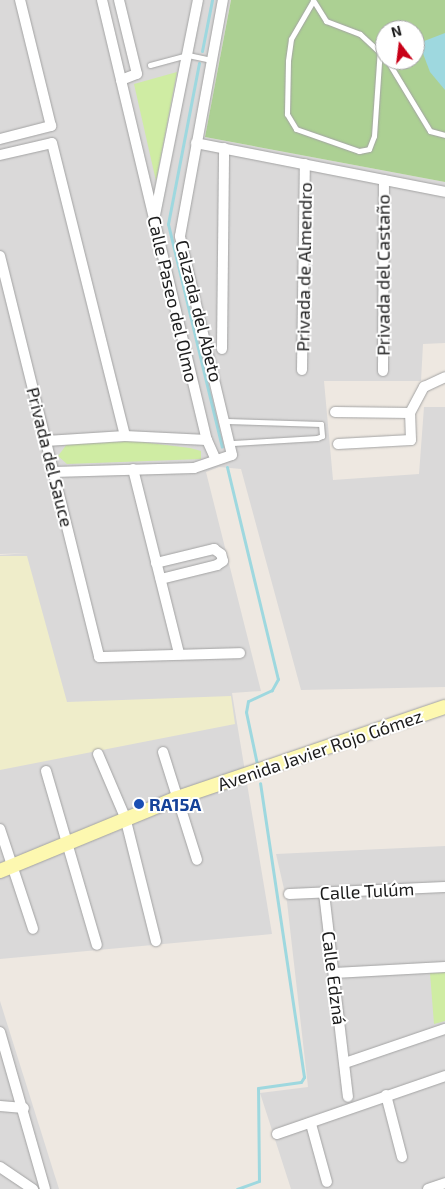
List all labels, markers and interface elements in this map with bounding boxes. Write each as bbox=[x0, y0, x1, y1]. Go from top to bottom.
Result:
north arrow bbox=[375, 20, 425, 70]
text: N bbox=[389, 21, 403, 41]
street label: Privada de Almendro bbox=[292, 182, 316, 352]
street label: Privada del Castaño bbox=[372, 194, 394, 356]
street label: Calle Paseo del Olmo bbox=[143, 213, 203, 385]
street label: Calzada del Abeto bbox=[171, 237, 227, 385]
street label: Privada del Sauce bbox=[22, 385, 78, 529]
street label: Avenida Javier Rojo Gómez bbox=[214, 705, 426, 795]
place label: RA15A bbox=[149, 793, 201, 815]
marker: RA15A bbox=[133, 798, 145, 810]
street label: Calle Tulúm bbox=[319, 878, 415, 904]
street label: Calle Edzná bbox=[318, 930, 350, 1026]

